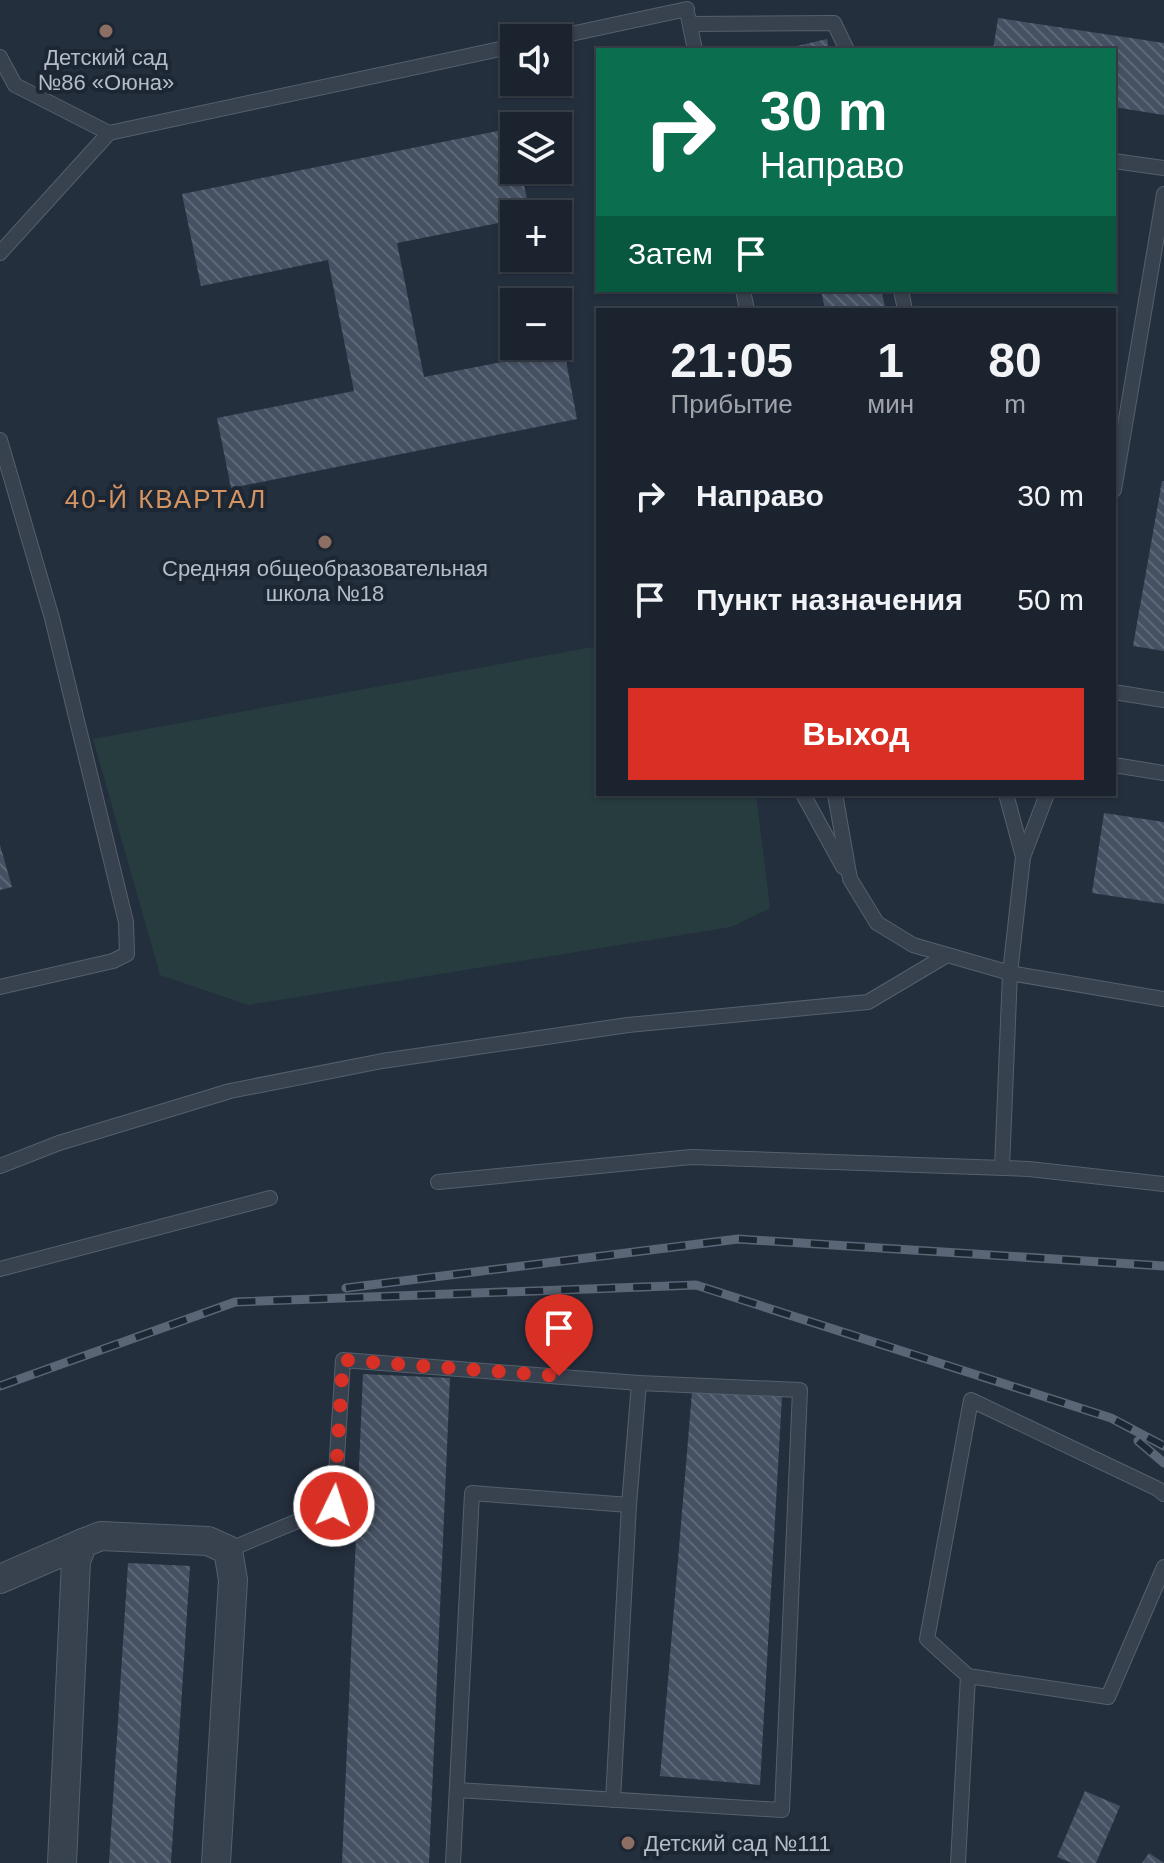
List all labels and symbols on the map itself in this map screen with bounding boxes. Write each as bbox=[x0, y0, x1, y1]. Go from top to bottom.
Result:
marker: Детский сад №86 «Оюна» bbox=[97, 22, 115, 40]
place label: Детский сад №86 «Оюна» bbox=[38, 45, 174, 95]
district label: 40-Й КВАРТАЛ bbox=[65, 484, 267, 514]
marker: Средняя общеобразовательная школа №18 bbox=[316, 533, 334, 551]
place label: Средняя общеобразовательная школа №18 bbox=[162, 556, 488, 606]
pin bbox=[525, 1294, 593, 1376]
position arrow bbox=[292, 1464, 376, 1548]
place label: Детский сад №111 bbox=[644, 1831, 831, 1856]
marker: Детский сад №111 bbox=[619, 1834, 637, 1852]

